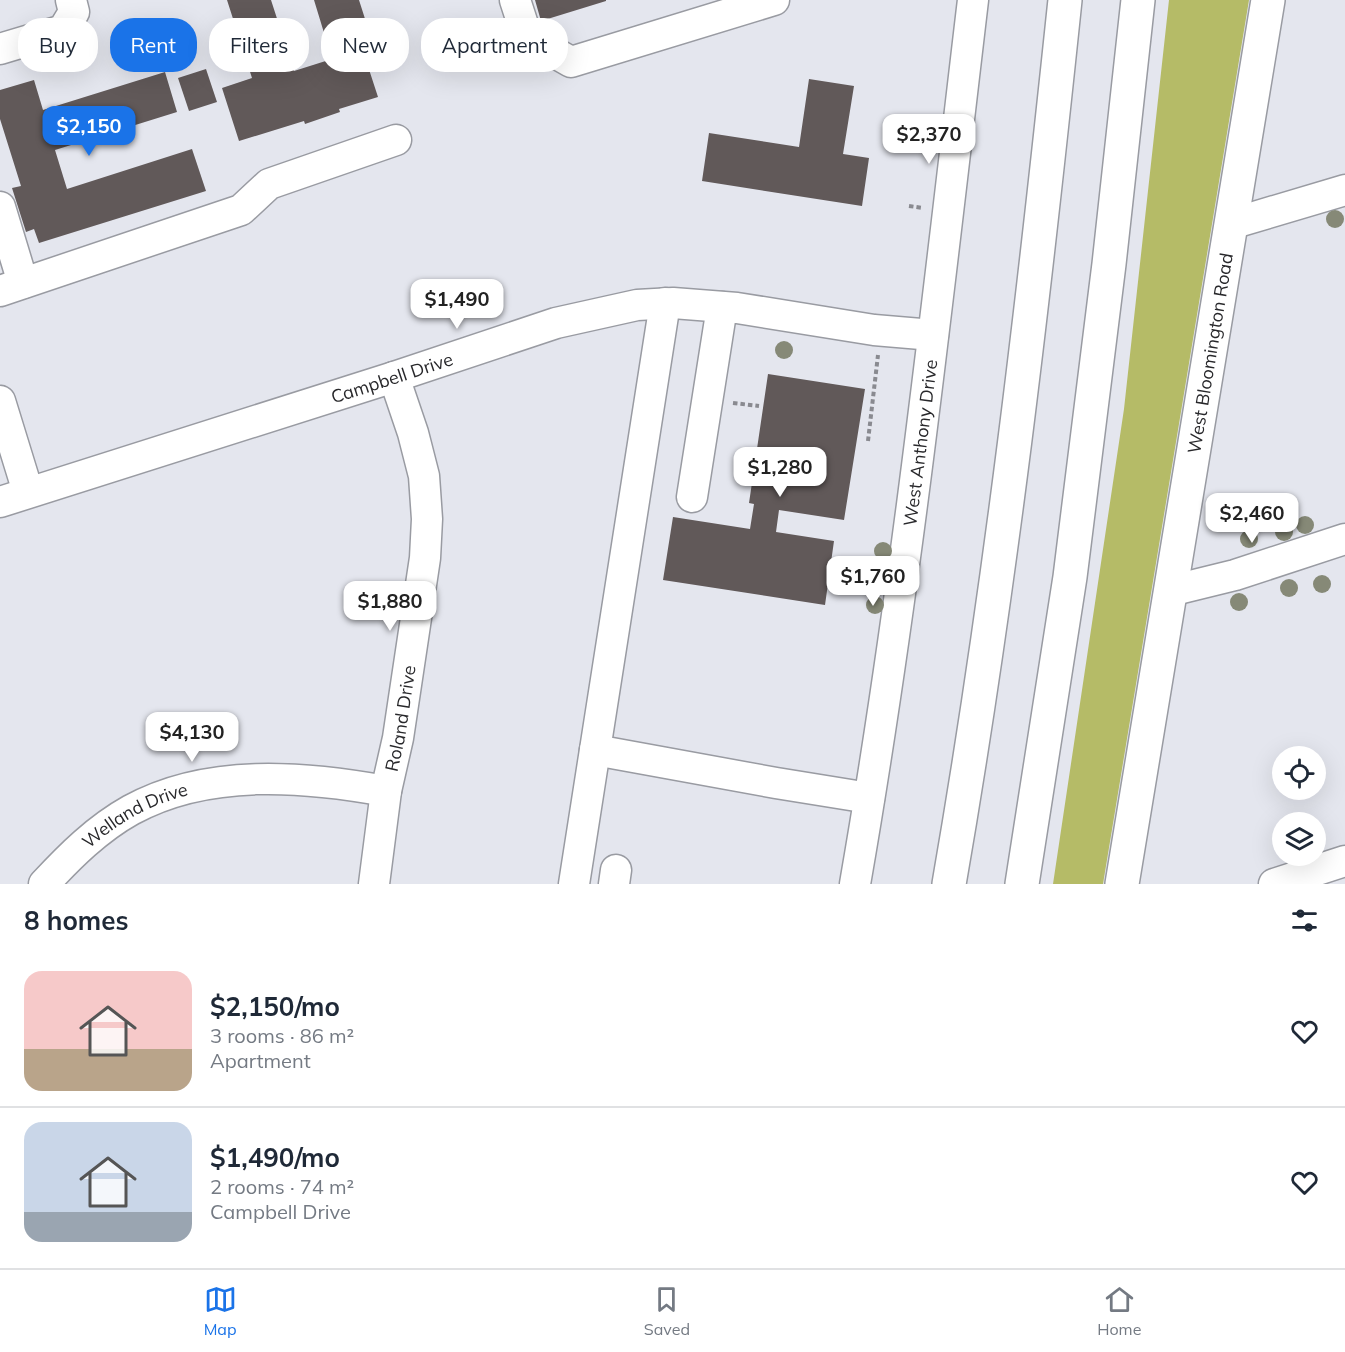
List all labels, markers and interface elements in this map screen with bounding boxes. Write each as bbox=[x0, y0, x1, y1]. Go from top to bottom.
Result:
chip: Buy bbox=[18, 18, 98, 72]
chip: Rent bbox=[110, 18, 197, 72]
chip: Filters bbox=[209, 18, 309, 72]
chip: New bbox=[321, 18, 409, 72]
chip: Apartment bbox=[421, 18, 568, 72]
pin: $2,150 bbox=[40, 106, 138, 157]
text: $2,150 bbox=[57, 113, 121, 138]
pin: $2,370 bbox=[880, 114, 978, 165]
text: $2,370 bbox=[897, 121, 961, 146]
street label: West Bloomington Road bbox=[1182, 251, 1238, 455]
pin: $1,490 bbox=[408, 279, 506, 330]
text: $1,490 bbox=[425, 286, 489, 311]
street label: Campbell Drive bbox=[328, 347, 456, 408]
street label: West Anthony Drive bbox=[898, 358, 942, 528]
pin: $1,280 bbox=[731, 447, 829, 498]
text: $1,280 bbox=[748, 454, 812, 479]
pin: $2,460 bbox=[1203, 493, 1301, 544]
text: $2,460 bbox=[1220, 500, 1284, 525]
pin: $1,760 bbox=[824, 556, 922, 607]
text: $1,760 bbox=[841, 563, 905, 588]
pin: $1,880 bbox=[341, 581, 439, 632]
text: $1,880 bbox=[358, 588, 422, 613]
street label: Roland Drive bbox=[379, 664, 420, 773]
pin: $4,130 bbox=[143, 712, 241, 763]
text: $4,130 bbox=[160, 719, 224, 744]
map controls bbox=[1272, 746, 1326, 866]
button: locate bbox=[1272, 746, 1326, 800]
street label: Welland Drive bbox=[77, 777, 190, 852]
button: layers bbox=[1272, 812, 1326, 866]
text: 8 homes bbox=[24, 904, 128, 937]
icon: filters bbox=[1288, 904, 1321, 937]
text: $2,150/mo bbox=[210, 990, 340, 1023]
icon: home bbox=[72, 995, 144, 1067]
icon: heart bbox=[1288, 1015, 1321, 1048]
text: 3 rooms · 86 m² bbox=[210, 1023, 354, 1048]
text: Apartment bbox=[210, 1048, 311, 1073]
text: $1,490/mo bbox=[210, 1141, 340, 1174]
icon: home bbox=[72, 1146, 144, 1218]
icon: heart bbox=[1288, 1166, 1321, 1199]
text: 2 rooms · 74 m² bbox=[210, 1174, 354, 1199]
text: Campbell Drive bbox=[210, 1199, 351, 1224]
tab: Map bbox=[204, 1283, 237, 1339]
tab: Saved bbox=[644, 1283, 690, 1339]
tab: Home bbox=[1097, 1283, 1141, 1339]

